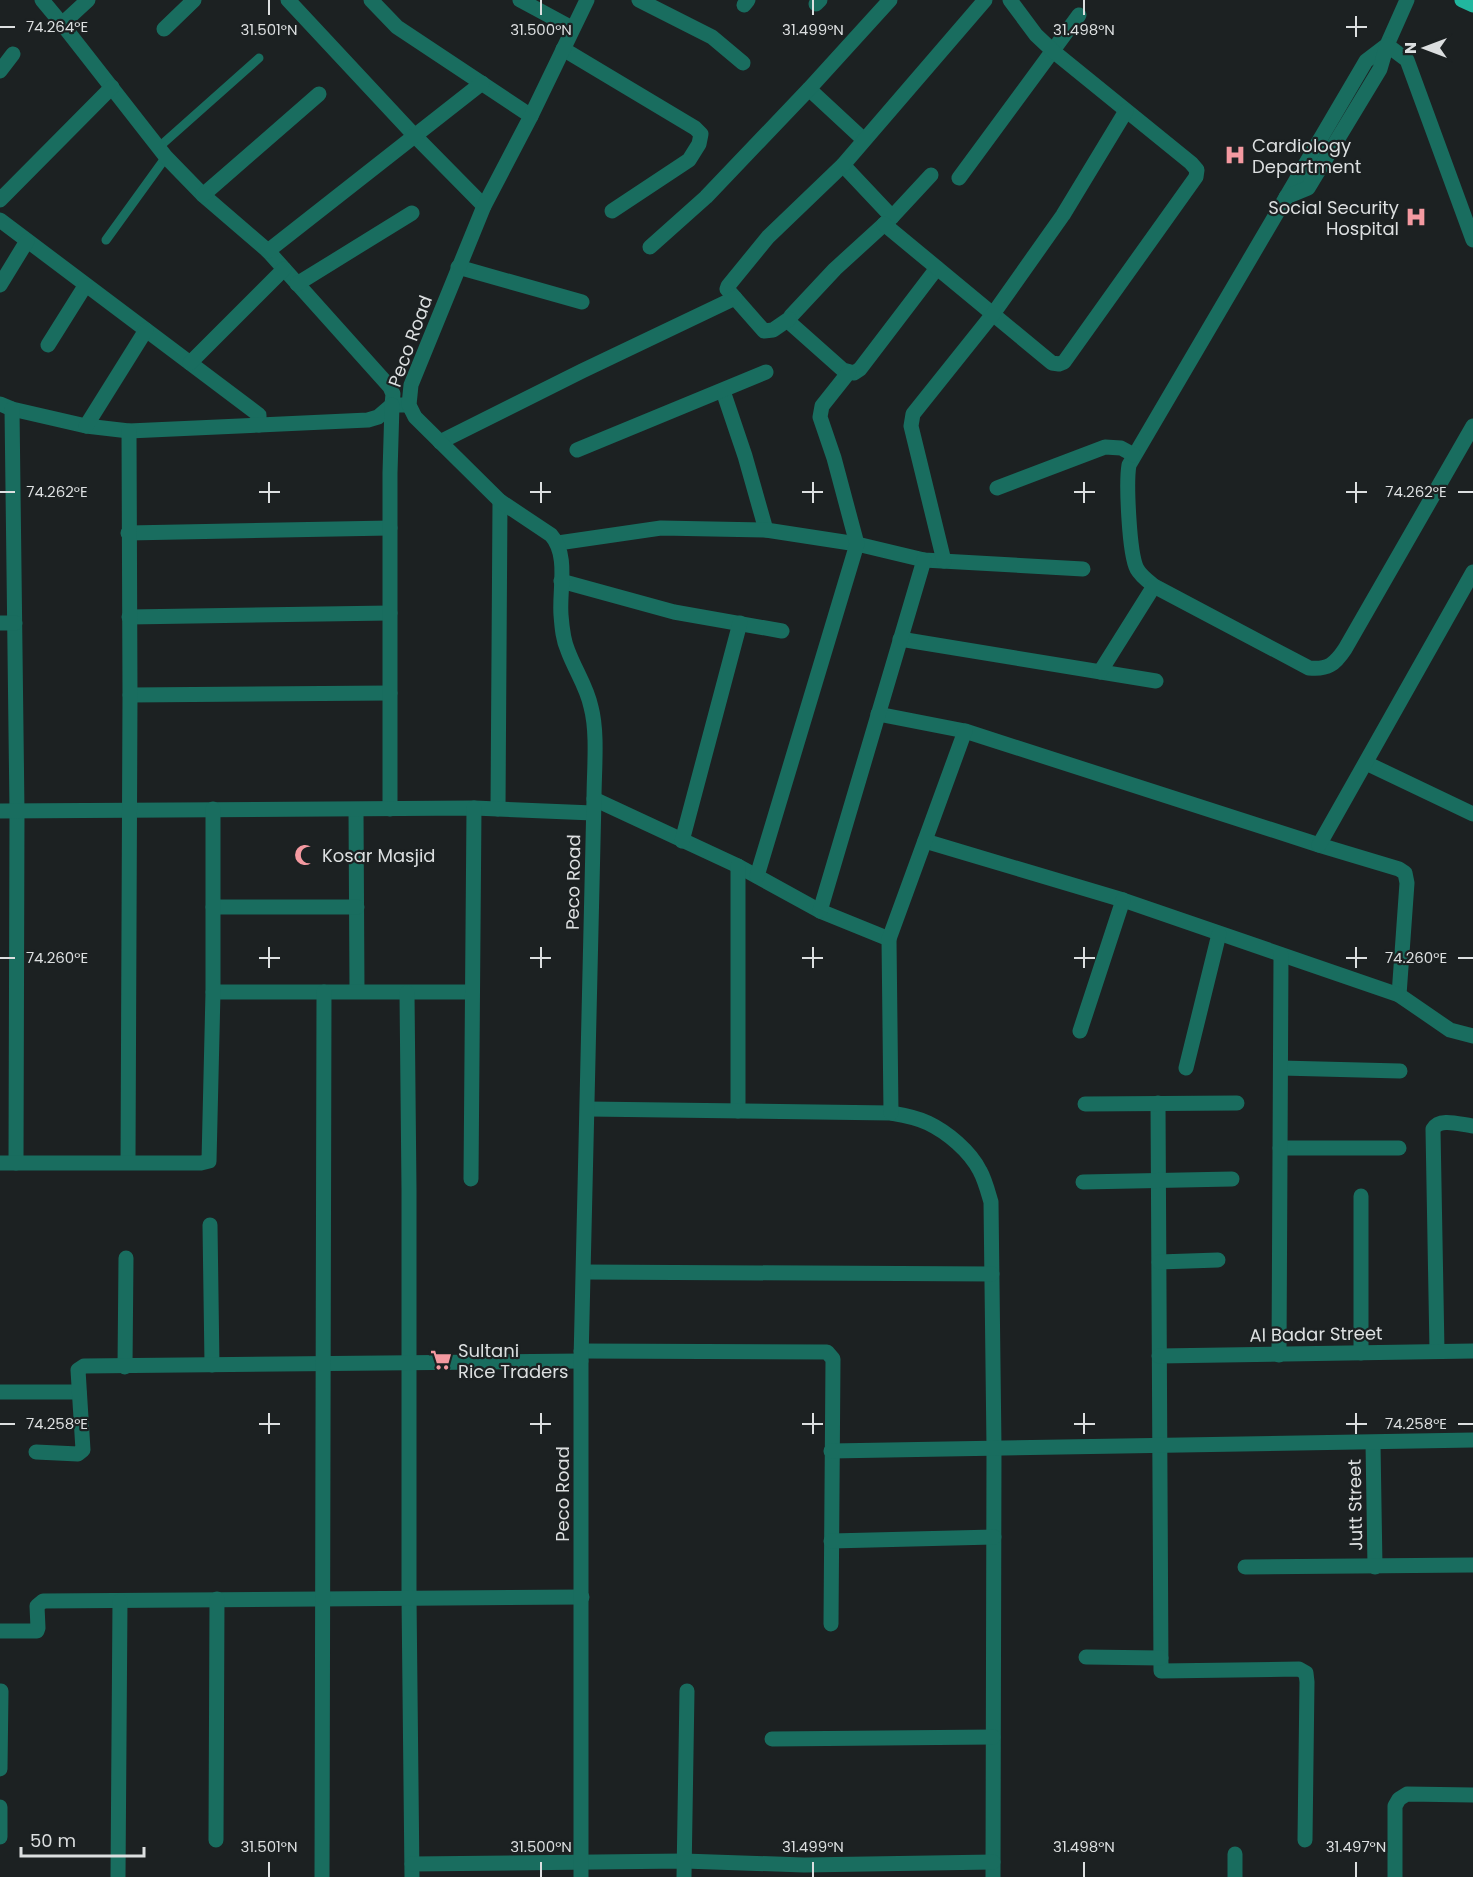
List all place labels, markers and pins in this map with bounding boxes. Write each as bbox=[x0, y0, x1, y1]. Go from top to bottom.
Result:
place label: Cardiology Department bbox=[1252, 133, 1361, 179]
hospital icon: Cardiology Department bbox=[1223, 143, 1247, 167]
place label: Social Security Hospital bbox=[1268, 195, 1399, 241]
hospital icon: Social Security Hospital bbox=[1404, 205, 1428, 229]
mosque icon: Kosar Masjid bbox=[293, 843, 317, 867]
place label: Kosar Masjid bbox=[322, 843, 436, 868]
place label: Sultani Rice Traders bbox=[458, 1338, 568, 1384]
supermarket icon: Sultani Rice Traders bbox=[429, 1348, 453, 1372]

